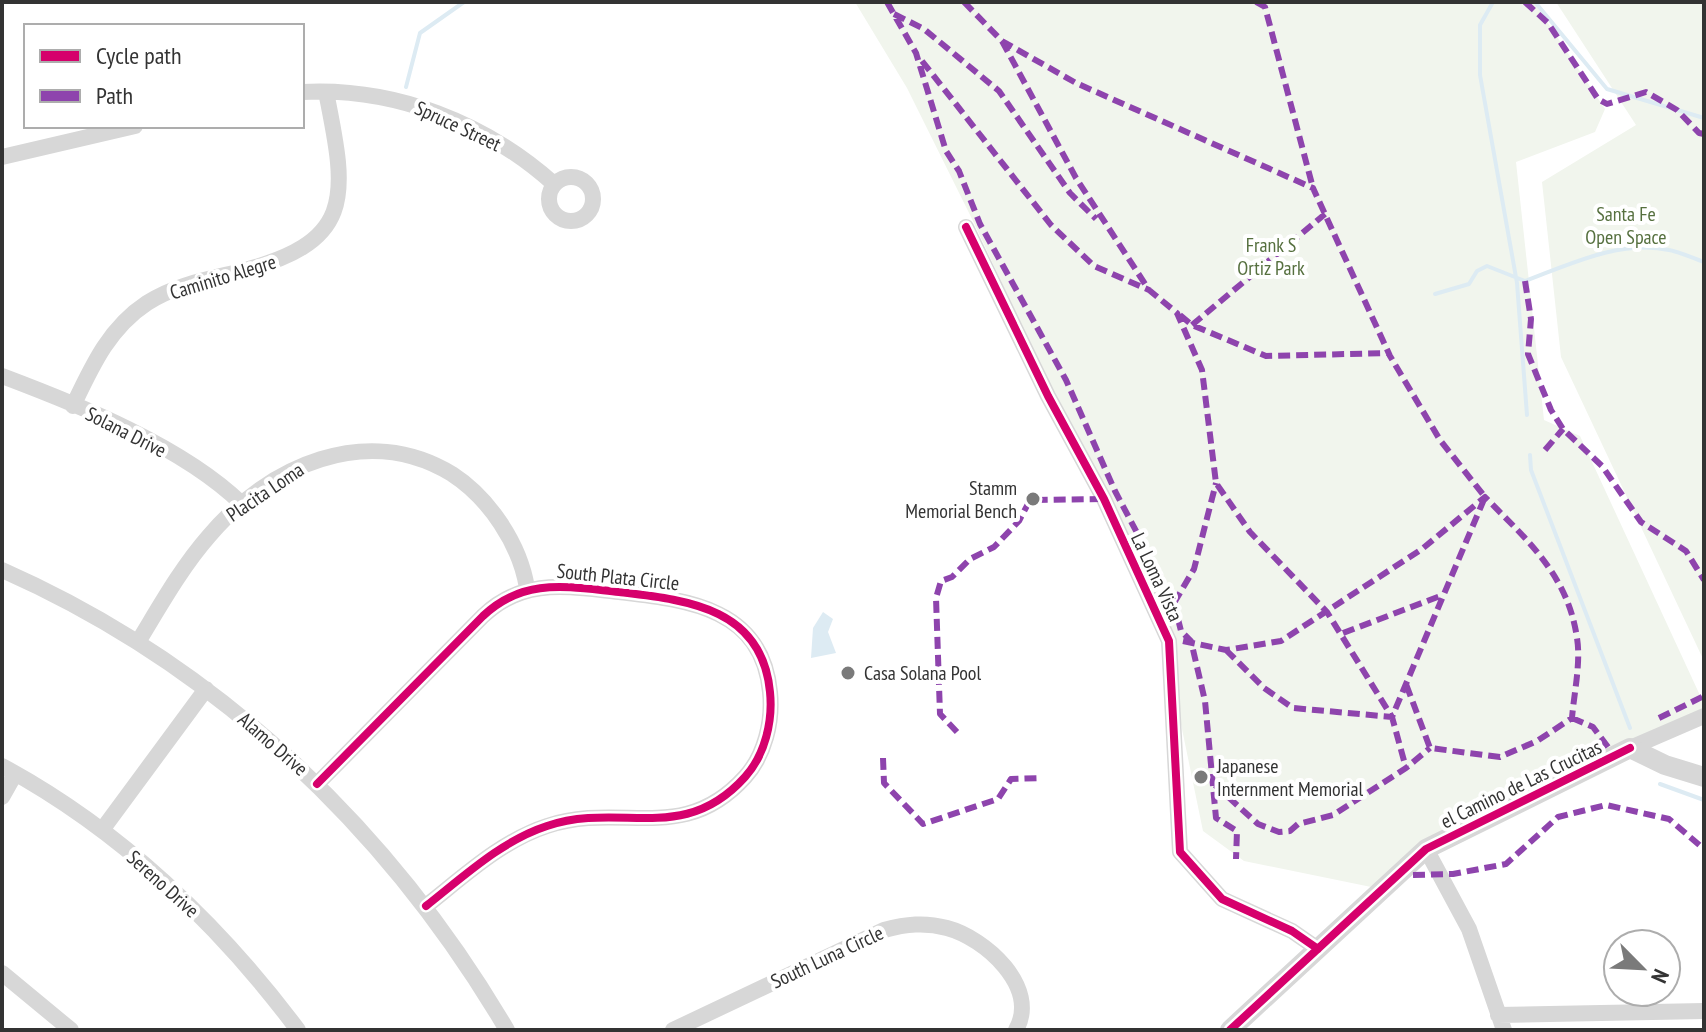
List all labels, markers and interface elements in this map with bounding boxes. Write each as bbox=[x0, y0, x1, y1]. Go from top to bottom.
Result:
legend bbox=[24, 24, 304, 128]
text: Cycle path bbox=[96, 40, 182, 71]
text: Path bbox=[96, 80, 133, 111]
street label: Spruce Street bbox=[411, 95, 506, 157]
park label: Santa Fe Open Space bbox=[1585, 201, 1667, 250]
park label: Frank S Ortiz Park bbox=[1237, 232, 1305, 281]
street label: Caminito Alegre bbox=[167, 249, 279, 305]
street label: Solana Drive bbox=[81, 401, 171, 463]
street label: Placita Loma bbox=[221, 457, 309, 527]
place label: Stamm Memorial Bench bbox=[905, 475, 1017, 524]
marker: Stamm Memorial Bench bbox=[1024, 490, 1042, 508]
street label: La Loma Vista bbox=[1125, 528, 1189, 626]
street label: South Plata Circle bbox=[556, 558, 680, 596]
place label: Casa Solana Pool bbox=[864, 660, 981, 686]
marker: Casa Solana Pool bbox=[839, 664, 857, 682]
street label: Alamo Drive bbox=[233, 707, 313, 781]
street label: el Camino de Las Crucitas bbox=[1436, 734, 1606, 834]
place label: Japanese Internment Memorial bbox=[1216, 753, 1364, 802]
marker: Japanese Internment Memorial bbox=[1192, 768, 1210, 786]
street label: Sereno Drive bbox=[121, 845, 205, 923]
street label: South Luna Circle bbox=[767, 920, 887, 994]
north arrow bbox=[1602, 928, 1682, 1008]
text: N bbox=[1645, 965, 1675, 987]

